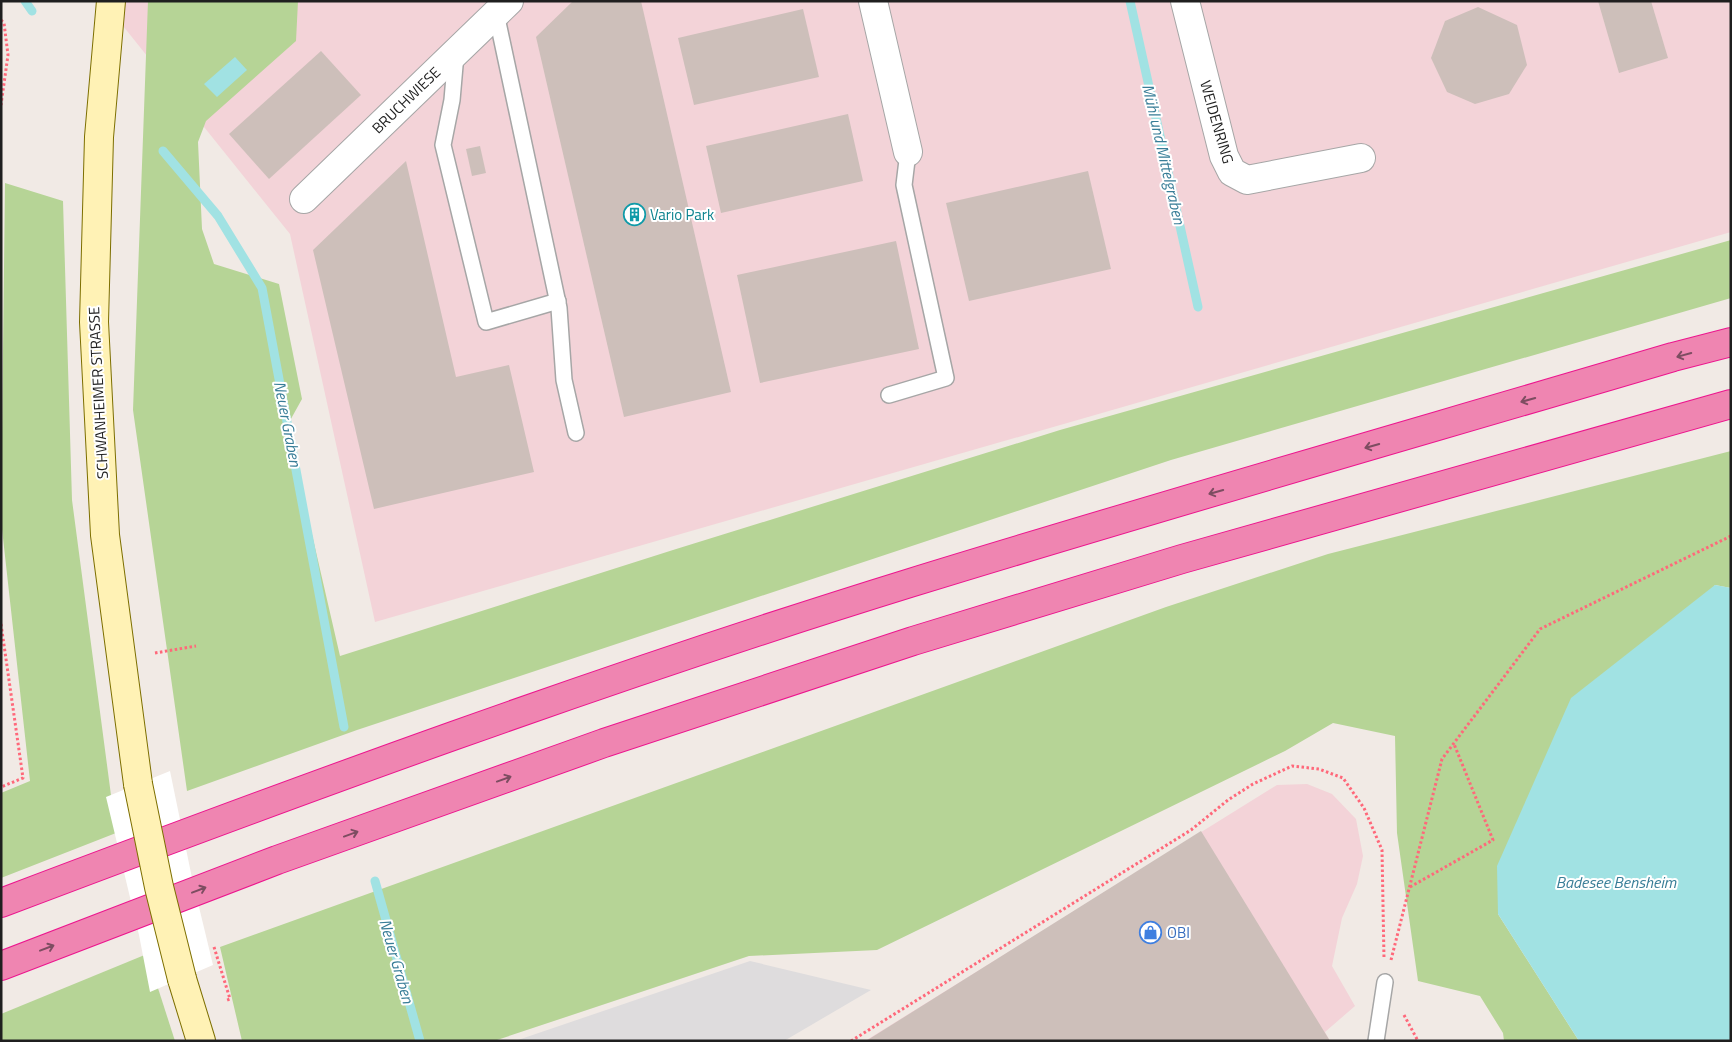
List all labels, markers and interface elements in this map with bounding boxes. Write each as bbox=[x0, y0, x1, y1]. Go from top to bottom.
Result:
street label: BRUCHWIESE bbox=[366, 61, 446, 139]
street label: WEIDENRING bbox=[1194, 78, 1240, 166]
water label: Mühl und Mittelgraben bbox=[1136, 81, 1192, 228]
building icon: Vario Park bbox=[622, 202, 646, 226]
place label: Vario Park bbox=[650, 203, 714, 226]
street label: SCHWANHEIMER STRASSE bbox=[82, 306, 114, 480]
one-way arrow bbox=[1676, 350, 1692, 360]
water label: Neuer Graben bbox=[268, 379, 308, 470]
one-way arrow bbox=[1520, 396, 1536, 406]
one-way arrow bbox=[1364, 441, 1380, 451]
one-way arrow bbox=[1208, 487, 1224, 497]
one-way arrow bbox=[496, 774, 511, 783]
one-way arrow bbox=[343, 829, 358, 838]
water label: Badesee Bensheim bbox=[1556, 870, 1677, 894]
one-way arrow bbox=[190, 885, 206, 894]
water label: Neuer Graben bbox=[374, 916, 421, 1007]
shop icon: OBI bbox=[1139, 920, 1163, 944]
place label: OBI bbox=[1167, 921, 1190, 944]
one-way arrow bbox=[39, 943, 54, 952]

